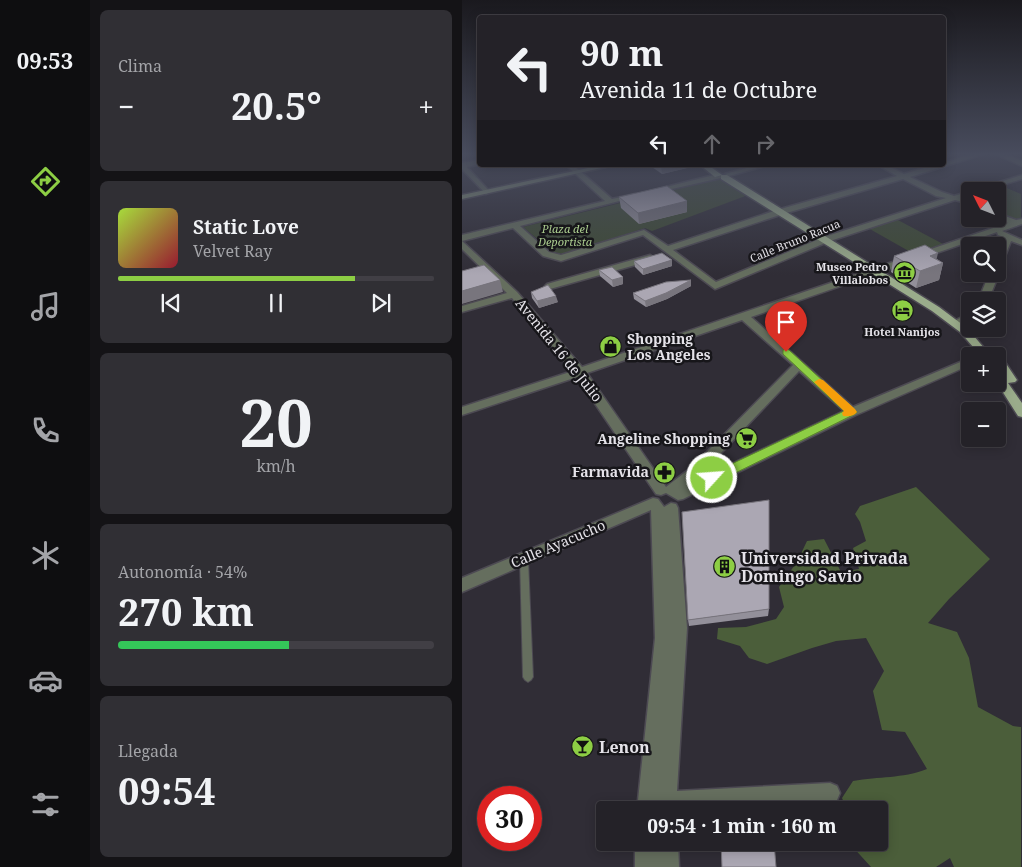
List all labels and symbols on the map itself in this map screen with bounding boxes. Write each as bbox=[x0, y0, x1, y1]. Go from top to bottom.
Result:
north arrow bbox=[961, 182, 1006, 228]
street label: Calle Bruno Racua bbox=[747, 216, 842, 266]
park label: Plaza del Deportista bbox=[537, 221, 593, 249]
place label: Museo Pedro Villalobos bbox=[816, 259, 888, 287]
museum icon: Museo Pedro Villalobos bbox=[892, 261, 916, 285]
street label: Avenida 16 de Julio bbox=[512, 294, 607, 405]
hotel icon: Hotel Nanijos bbox=[890, 299, 914, 323]
pin bbox=[765, 301, 807, 352]
place label: Hotel Nanijos bbox=[864, 324, 940, 339]
place label: Shopping Los Angeles bbox=[627, 329, 711, 364]
shop icon: Shopping Los Angeles bbox=[599, 335, 623, 359]
supermarket icon: Angeline Shopping bbox=[734, 427, 758, 451]
place label: Angeline Shopping bbox=[597, 429, 730, 448]
position arrow bbox=[685, 451, 737, 503]
pharmacy icon: Farmavida bbox=[653, 460, 677, 484]
place label: Farmavida bbox=[572, 462, 649, 481]
street label: Calle Ayacucho bbox=[508, 515, 608, 572]
place label: Universidad Privada Domingo Savio bbox=[741, 547, 908, 587]
building icon: Universidad Privada Domingo Savio bbox=[713, 555, 737, 579]
bar icon: Lenon bbox=[571, 735, 595, 759]
place label: Lenon bbox=[599, 736, 650, 758]
speed limit sign: 30 bbox=[477, 786, 542, 851]

